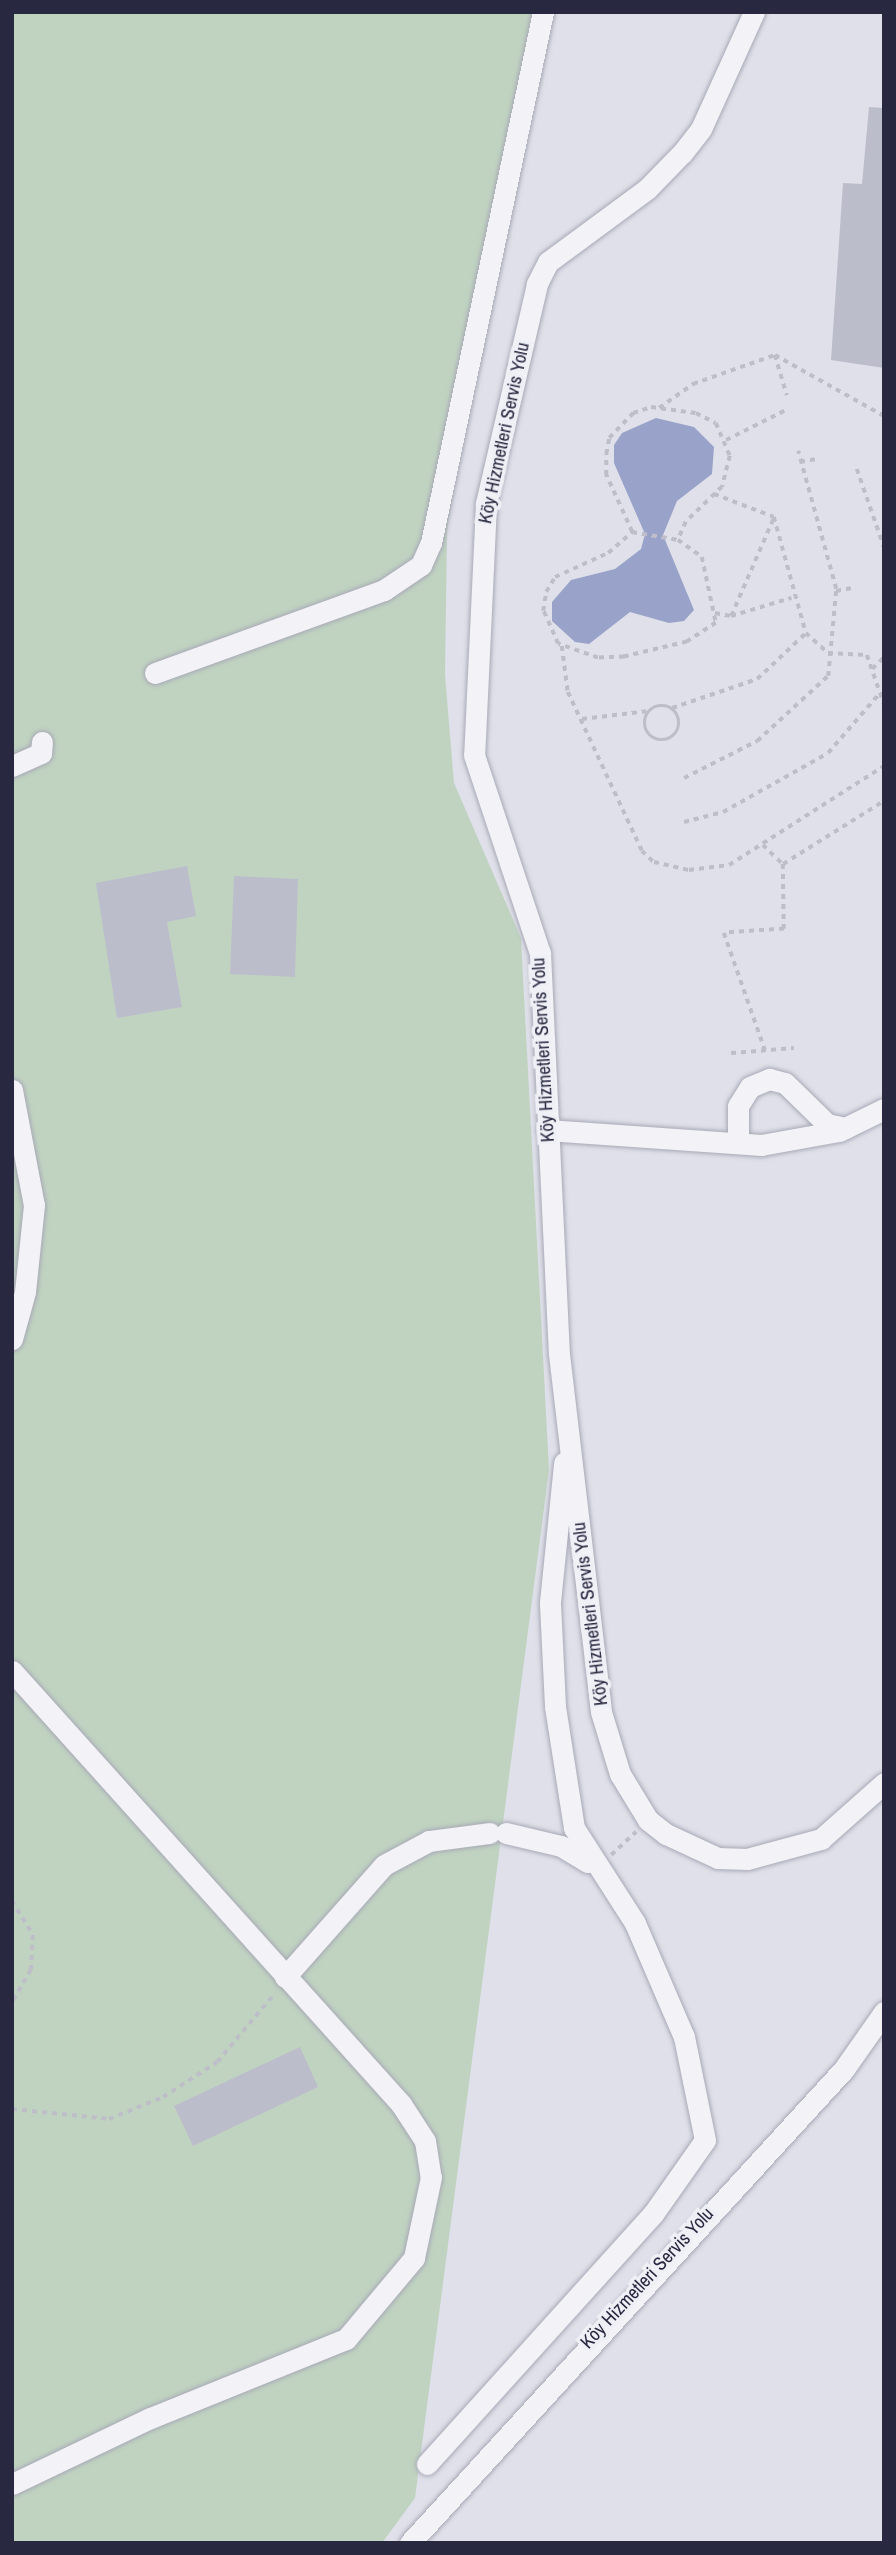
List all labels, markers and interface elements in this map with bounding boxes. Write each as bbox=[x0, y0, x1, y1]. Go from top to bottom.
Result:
street label: Köy Hizmetleri Servis Yolu bbox=[474, 340, 534, 526]
street label: Köy Hizmetleri Servis Yolu bbox=[527, 957, 559, 1143]
street label: Köy Hizmetleri Servis Yolu bbox=[567, 1521, 613, 1707]
street label: Köy Hizmetleri Servis Yolu bbox=[576, 2203, 718, 2353]

